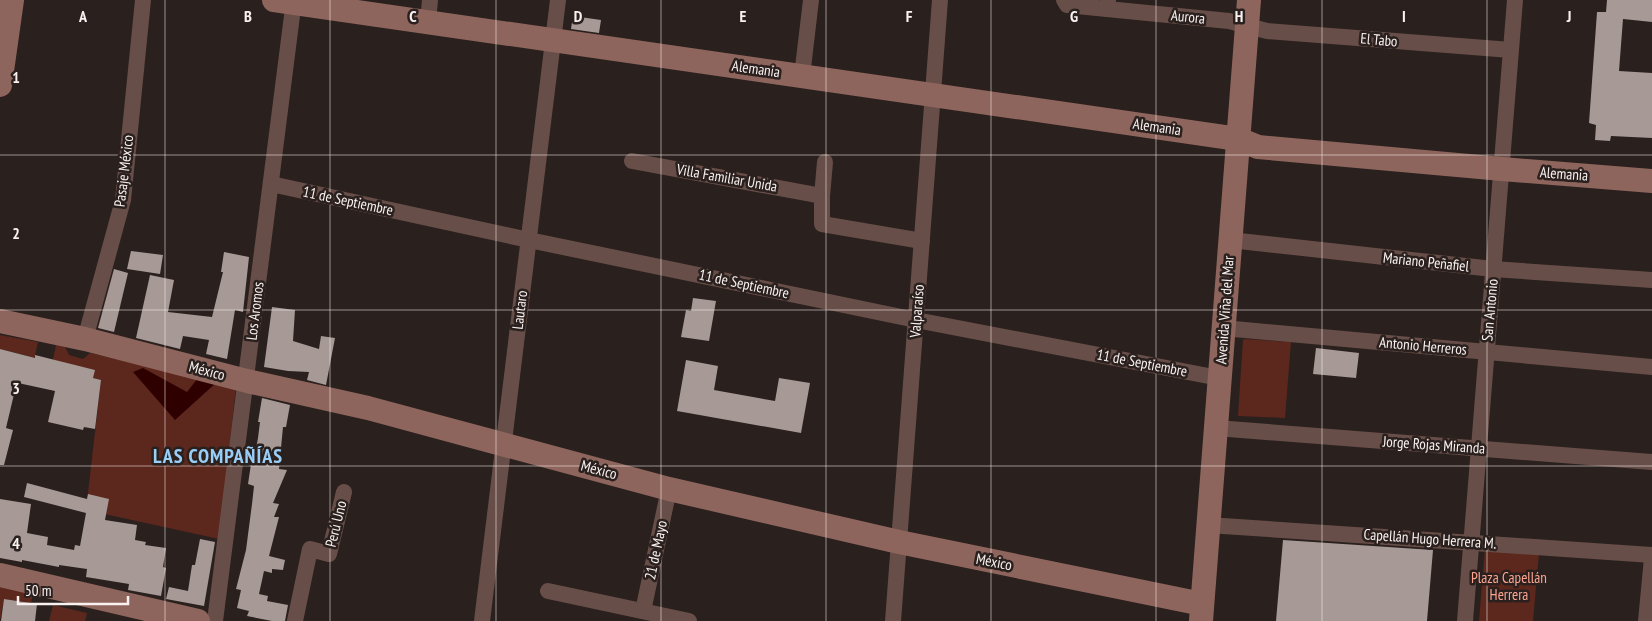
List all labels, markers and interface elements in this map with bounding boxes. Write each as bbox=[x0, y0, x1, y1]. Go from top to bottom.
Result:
street label: Aurora bbox=[1170, 5, 1206, 28]
text: A bbox=[78, 6, 88, 26]
text: B bbox=[244, 6, 252, 26]
text: C bbox=[409, 6, 417, 26]
text: D bbox=[574, 6, 583, 26]
text: E bbox=[740, 6, 747, 26]
text: F bbox=[906, 6, 913, 26]
text: G bbox=[1070, 6, 1078, 26]
text: H bbox=[1235, 6, 1243, 26]
text: I bbox=[1402, 6, 1406, 26]
text: J bbox=[1566, 6, 1571, 26]
street label: El Tabo bbox=[1360, 28, 1398, 51]
street label: Alemania bbox=[731, 56, 781, 81]
text: 1 bbox=[12, 67, 20, 87]
street label: Alemania bbox=[1132, 114, 1182, 139]
street label: Pasaje México bbox=[110, 134, 137, 208]
street label: Villa Familiar Unida bbox=[674, 159, 779, 196]
street label: Alemania bbox=[1539, 162, 1589, 185]
street label: 11 de Septiembre bbox=[301, 182, 395, 219]
text: 2 bbox=[12, 223, 20, 243]
street label: Mariano Peñafiel bbox=[1382, 248, 1471, 276]
street label: Avenida Viña del Mar bbox=[1211, 254, 1238, 365]
street label: 11 de Septiembre bbox=[697, 265, 791, 302]
street label: San Antonio bbox=[1477, 278, 1502, 342]
street label: Los Aromos bbox=[241, 281, 268, 341]
street label: Valparaíso bbox=[905, 284, 928, 339]
street label: Lautaro bbox=[508, 289, 531, 331]
street label: Antonio Herreros bbox=[1378, 332, 1468, 359]
street label: 11 de Septiembre bbox=[1095, 344, 1189, 381]
street label: México bbox=[187, 357, 227, 384]
text: 3 bbox=[12, 378, 20, 398]
street label: Jorge Rojas Miranda bbox=[1381, 431, 1486, 458]
district label: LAS COMPAÑÍAS bbox=[153, 443, 283, 469]
street label: México bbox=[579, 456, 619, 483]
street label: Perú Uno bbox=[321, 499, 350, 549]
street label: 21 de Mayo bbox=[640, 518, 671, 581]
street label: Capellán Hugo Herrera M. bbox=[1363, 524, 1497, 553]
text: 4 bbox=[12, 533, 20, 553]
street label: México bbox=[974, 549, 1014, 574]
park label: Plaza Capellán Herrera bbox=[1471, 568, 1547, 604]
scale bar bbox=[18, 574, 128, 606]
text: 50 m bbox=[25, 581, 51, 600]

